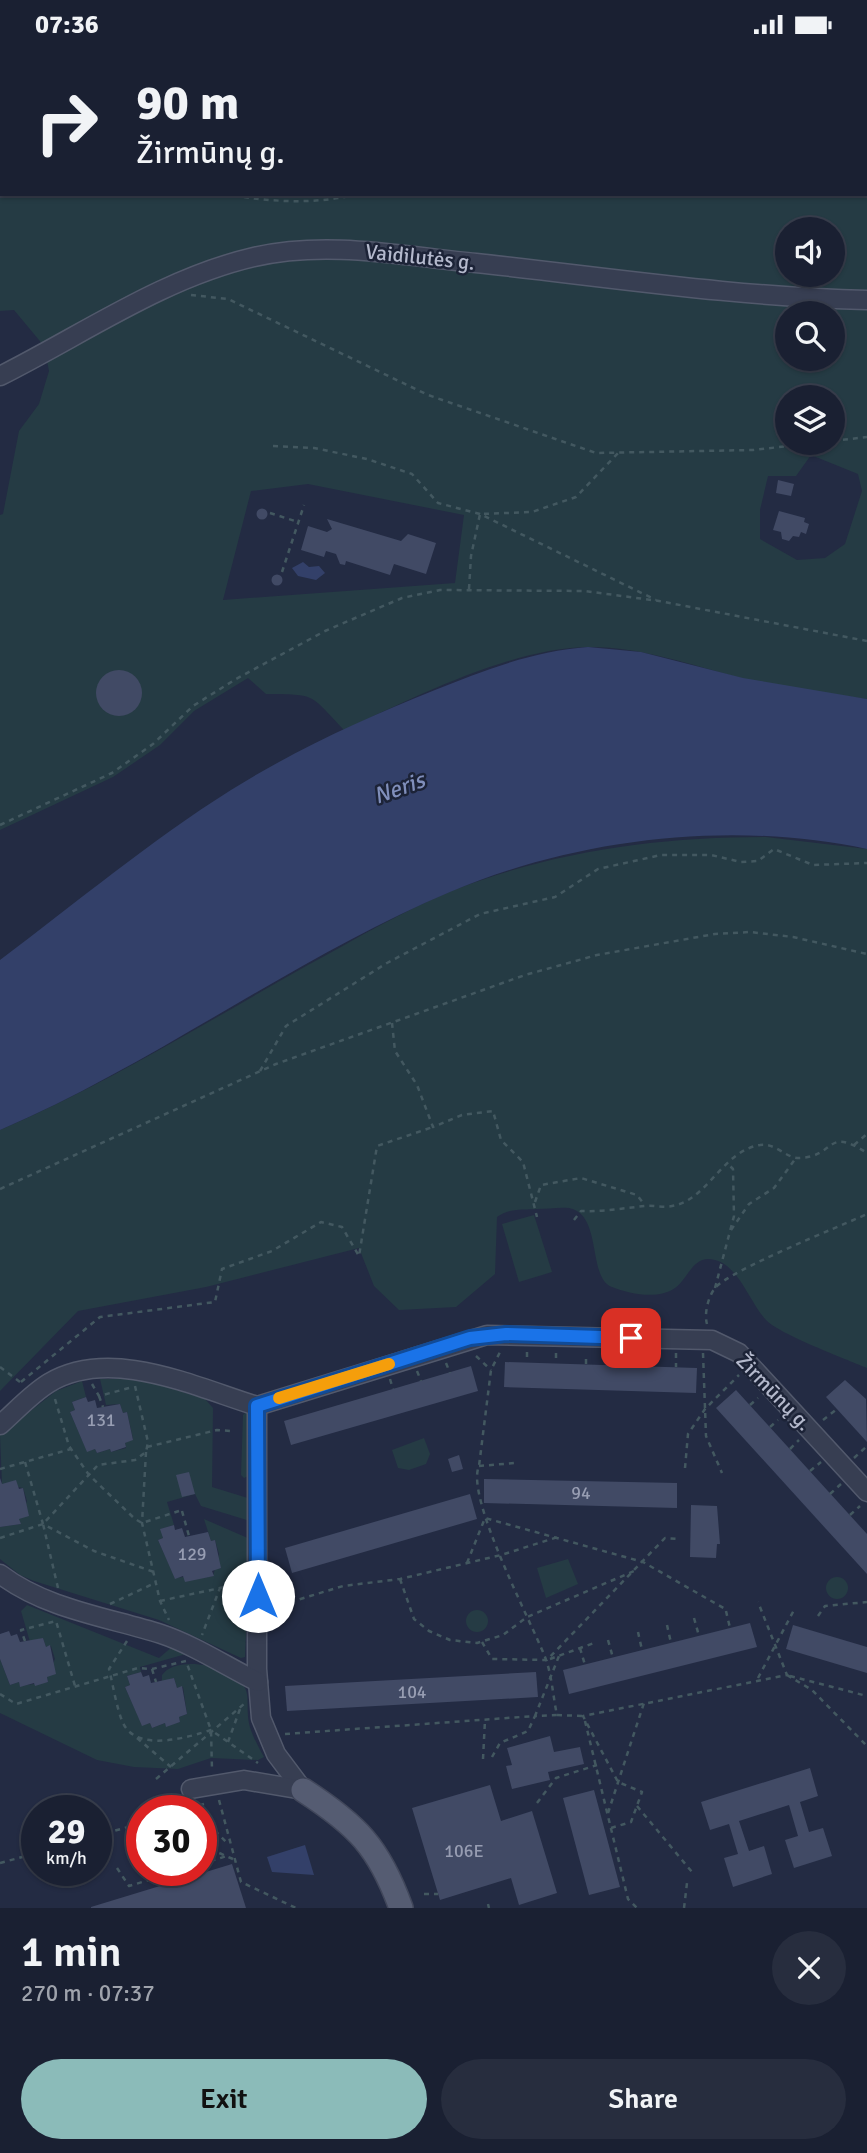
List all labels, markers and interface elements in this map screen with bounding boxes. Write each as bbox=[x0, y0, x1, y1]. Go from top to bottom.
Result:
text: 07:36 bbox=[35, 9, 99, 41]
text: 90 m bbox=[136, 73, 239, 133]
icon: right bbox=[21, 77, 112, 168]
text: Žirmūnų g. bbox=[136, 133, 285, 172]
map controls bbox=[775, 217, 845, 455]
button: sound bbox=[775, 217, 845, 287]
street label: Vaidilutės g. bbox=[364, 238, 476, 276]
button: search bbox=[775, 301, 845, 371]
button: layers bbox=[775, 385, 845, 455]
water label: Neris bbox=[369, 765, 430, 811]
pin bbox=[601, 1308, 661, 1368]
icon: arrive bbox=[612, 1319, 650, 1357]
street label: Žirmūnų g. bbox=[731, 1348, 817, 1436]
house number: 131 bbox=[86, 1409, 116, 1431]
house number: 94 bbox=[571, 1482, 591, 1504]
house number: 129 bbox=[177, 1543, 207, 1565]
position arrow bbox=[221, 1559, 295, 1633]
house number: 104 bbox=[397, 1681, 427, 1703]
speed limit sign: 30 bbox=[126, 1795, 217, 1886]
text: 29 bbox=[48, 1810, 85, 1853]
house number: 106E bbox=[444, 1840, 484, 1862]
text: km/h bbox=[46, 1847, 87, 1869]
text: 1 min bbox=[21, 1927, 122, 1978]
button: close bbox=[772, 1931, 846, 2005]
text: 270 m · 07:37 bbox=[21, 1979, 155, 2008]
button: Exit bbox=[21, 2059, 427, 2139]
button: Share bbox=[441, 2059, 846, 2139]

